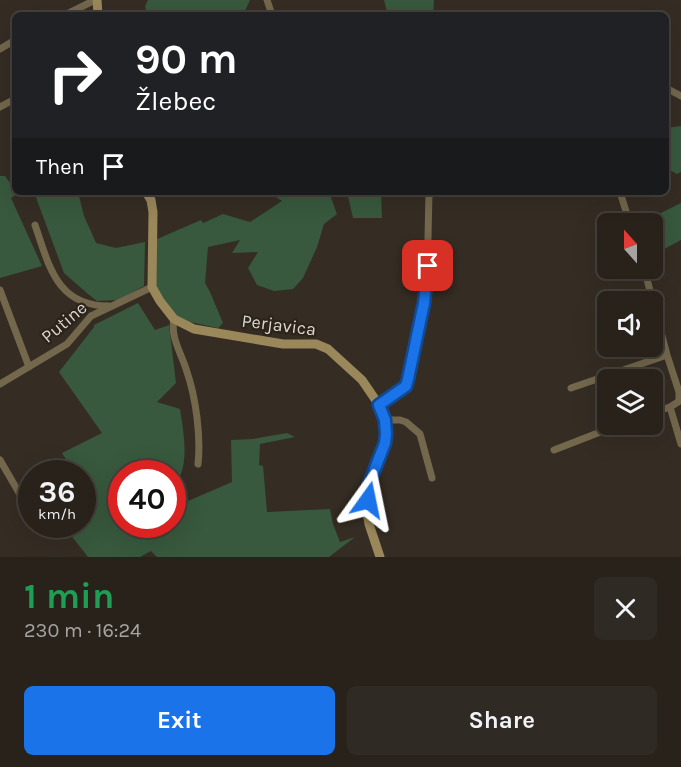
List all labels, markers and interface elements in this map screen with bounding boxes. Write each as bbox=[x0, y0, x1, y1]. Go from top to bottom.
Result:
text: 90 m bbox=[135, 34, 238, 84]
icon: right bbox=[36, 36, 114, 114]
text: Žlebec bbox=[135, 85, 216, 117]
icon: arrive bbox=[97, 150, 130, 183]
text: Then bbox=[36, 154, 85, 180]
north arrow bbox=[597, 213, 663, 279]
map controls bbox=[597, 213, 663, 435]
pin bbox=[402, 240, 453, 291]
icon: arrive bbox=[411, 249, 444, 282]
button: sound bbox=[597, 291, 663, 357]
street label: Putine bbox=[37, 297, 91, 347]
street label: Perjavica bbox=[241, 310, 317, 340]
button: layers bbox=[597, 369, 663, 435]
speed limit sign: 40 bbox=[108, 460, 186, 538]
position arrow bbox=[336, 468, 400, 532]
text: 36 bbox=[39, 474, 75, 510]
text: km/h bbox=[38, 505, 76, 523]
text: 1 min bbox=[24, 575, 114, 617]
button: close bbox=[594, 577, 657, 640]
text: 230 m · 16:24 bbox=[24, 619, 141, 642]
button: Exit bbox=[24, 686, 335, 755]
button: Share bbox=[347, 686, 657, 755]

